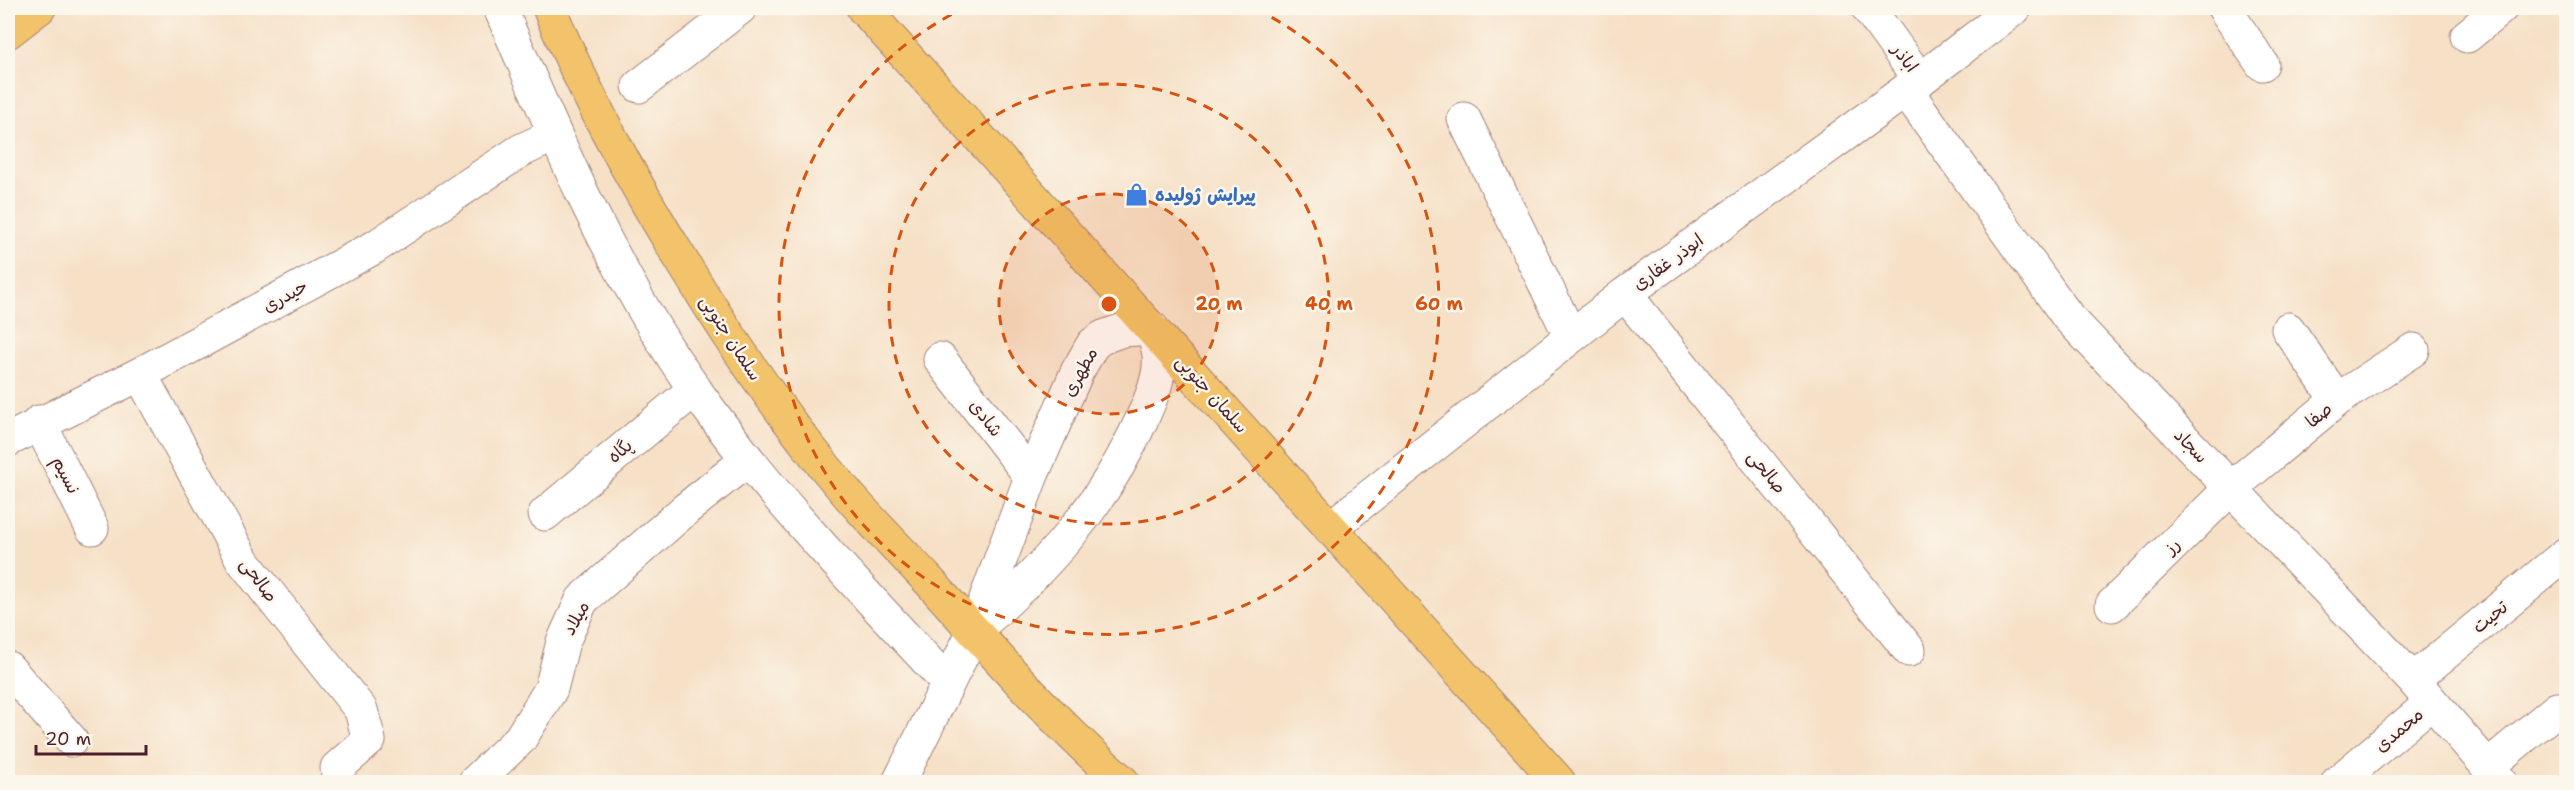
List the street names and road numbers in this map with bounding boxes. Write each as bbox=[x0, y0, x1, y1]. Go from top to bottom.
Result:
street label: اباذر bbox=[1885, 37, 1924, 77]
street label: ابوذر غفاری bbox=[1628, 228, 1708, 296]
street label: حیدری bbox=[258, 274, 312, 318]
street label: سلمان جنوبی bbox=[694, 291, 768, 385]
street label: مطهری bbox=[1057, 343, 1103, 401]
street label: سلمان جنوبی bbox=[1170, 350, 1254, 438]
street label: شادی bbox=[964, 394, 1008, 442]
street label: صفا bbox=[2301, 397, 2337, 433]
street label: سجاد bbox=[2169, 424, 2213, 468]
street label: پگاه bbox=[602, 434, 638, 468]
street label: صالحی bbox=[1742, 445, 1792, 499]
street label: نسیم bbox=[45, 452, 86, 499]
street label: رز bbox=[2157, 533, 2185, 561]
street label: صالحی bbox=[235, 553, 283, 607]
street label: تحیت bbox=[2467, 595, 2513, 639]
street label: میلاد bbox=[557, 597, 595, 639]
street label: محمدی bbox=[2369, 702, 2429, 758]

